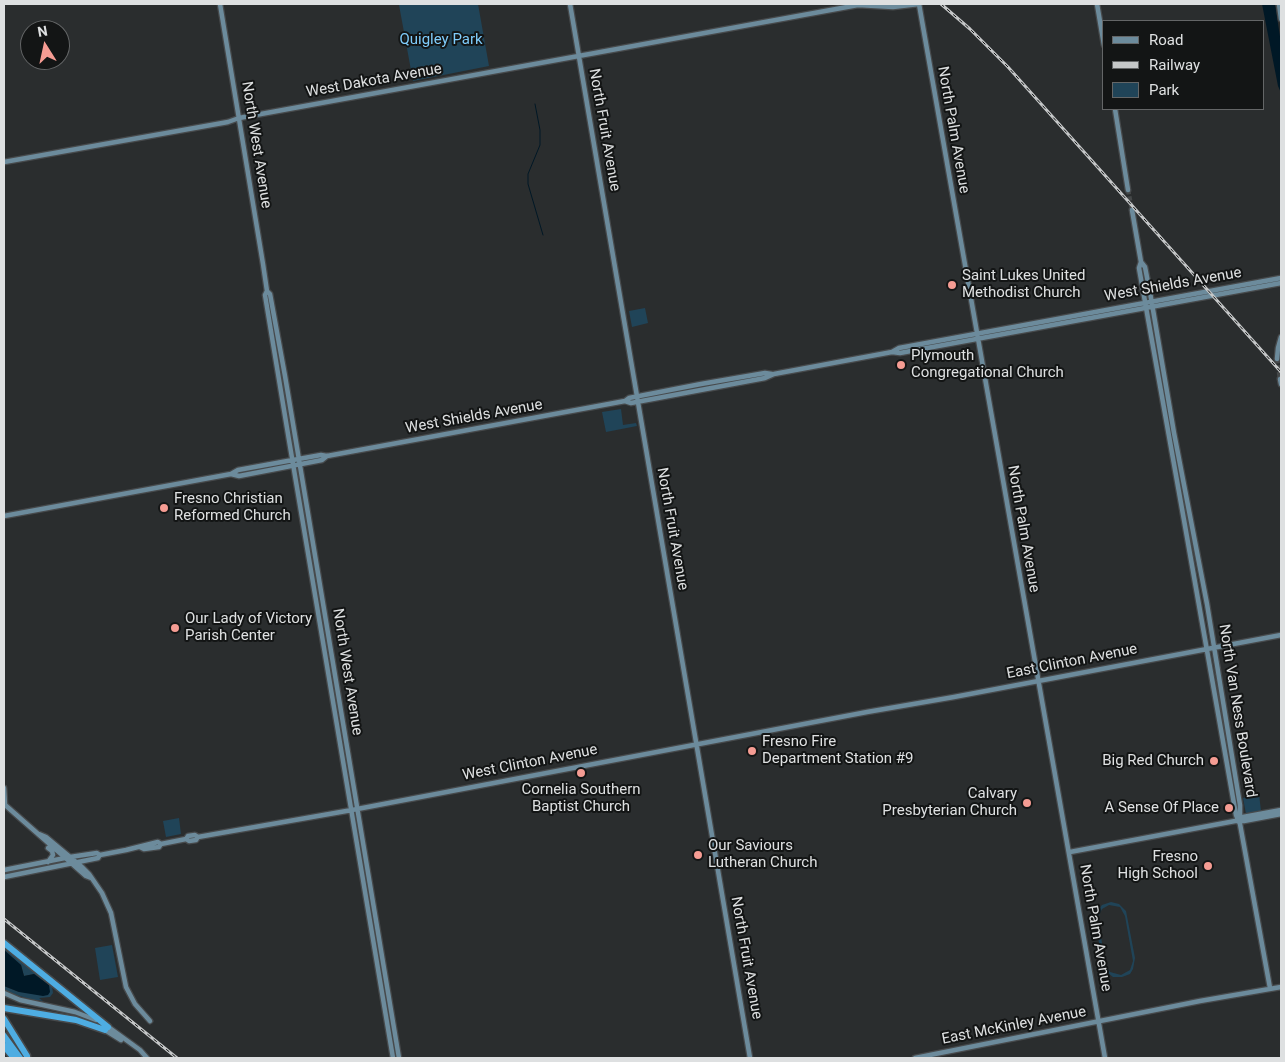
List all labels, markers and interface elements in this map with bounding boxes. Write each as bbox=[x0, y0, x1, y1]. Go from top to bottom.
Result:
north arrow bbox=[20, 20, 70, 70]
legend bbox=[1102, 20, 1265, 110]
text: N bbox=[36, 22, 49, 40]
park label: Quigley Park bbox=[399, 31, 483, 49]
text: Road bbox=[1149, 31, 1183, 49]
text: Railway bbox=[1149, 56, 1200, 74]
street label: West Dakota Avenue bbox=[305, 60, 443, 102]
street label: North Palm Avenue bbox=[933, 65, 973, 195]
street label: North Fruit Avenue bbox=[584, 67, 624, 193]
street label: North West Avenue bbox=[237, 80, 275, 210]
text: Park bbox=[1149, 81, 1179, 99]
street label: West Shields Avenue bbox=[1103, 264, 1243, 306]
place label: Saint Lukes United Methodist Church bbox=[962, 267, 1086, 302]
marker: Saint Lukes United Methodist Church bbox=[946, 279, 958, 291]
place label: Plymouth Congregational Church bbox=[911, 347, 1064, 382]
marker: Plymouth Congregational Church bbox=[895, 359, 907, 371]
street label: West Shields Avenue bbox=[404, 396, 544, 438]
street label: North Palm Avenue bbox=[1003, 464, 1043, 594]
street label: North Fruit Avenue bbox=[652, 466, 692, 592]
place label: Fresno Christian Reformed Church bbox=[174, 490, 291, 525]
marker: Fresno Christian Reformed Church bbox=[158, 502, 170, 514]
street label: North West Avenue bbox=[328, 607, 366, 737]
place label: Our Lady of Victory Parish Center bbox=[185, 610, 312, 645]
marker: Our Lady of Victory Parish Center bbox=[169, 622, 181, 634]
street label: North Van Ness Boulevard bbox=[1214, 623, 1260, 799]
street label: East Clinton Avenue bbox=[1005, 640, 1139, 684]
place label: Fresno Fire Department Station #9 bbox=[762, 733, 914, 768]
street label: West Clinton Avenue bbox=[461, 741, 599, 785]
marker: Fresno Fire Department Station #9 bbox=[746, 745, 758, 757]
place label: Big Red Church bbox=[1102, 752, 1204, 770]
marker: Big Red Church bbox=[1208, 755, 1220, 767]
marker: Cornelia Southern Baptist Church bbox=[575, 767, 587, 779]
place label: Cornelia Southern Baptist Church bbox=[521, 781, 641, 816]
place label: Calvary Presbyterian Church bbox=[882, 785, 1017, 820]
marker: Calvary Presbyterian Church bbox=[1021, 797, 1033, 809]
place label: A Sense Of Place bbox=[1105, 799, 1219, 817]
marker: A Sense Of Place bbox=[1223, 802, 1235, 814]
place label: Our Saviours Lutheran Church bbox=[708, 837, 817, 872]
place label: Fresno High School bbox=[1117, 848, 1198, 883]
marker: Our Saviours Lutheran Church bbox=[692, 849, 704, 861]
marker: Fresno High School bbox=[1202, 860, 1214, 872]
street label: North Palm Avenue bbox=[1075, 863, 1115, 993]
street label: North Fruit Avenue bbox=[726, 895, 766, 1021]
street label: East McKinley Avenue bbox=[940, 1003, 1088, 1049]

